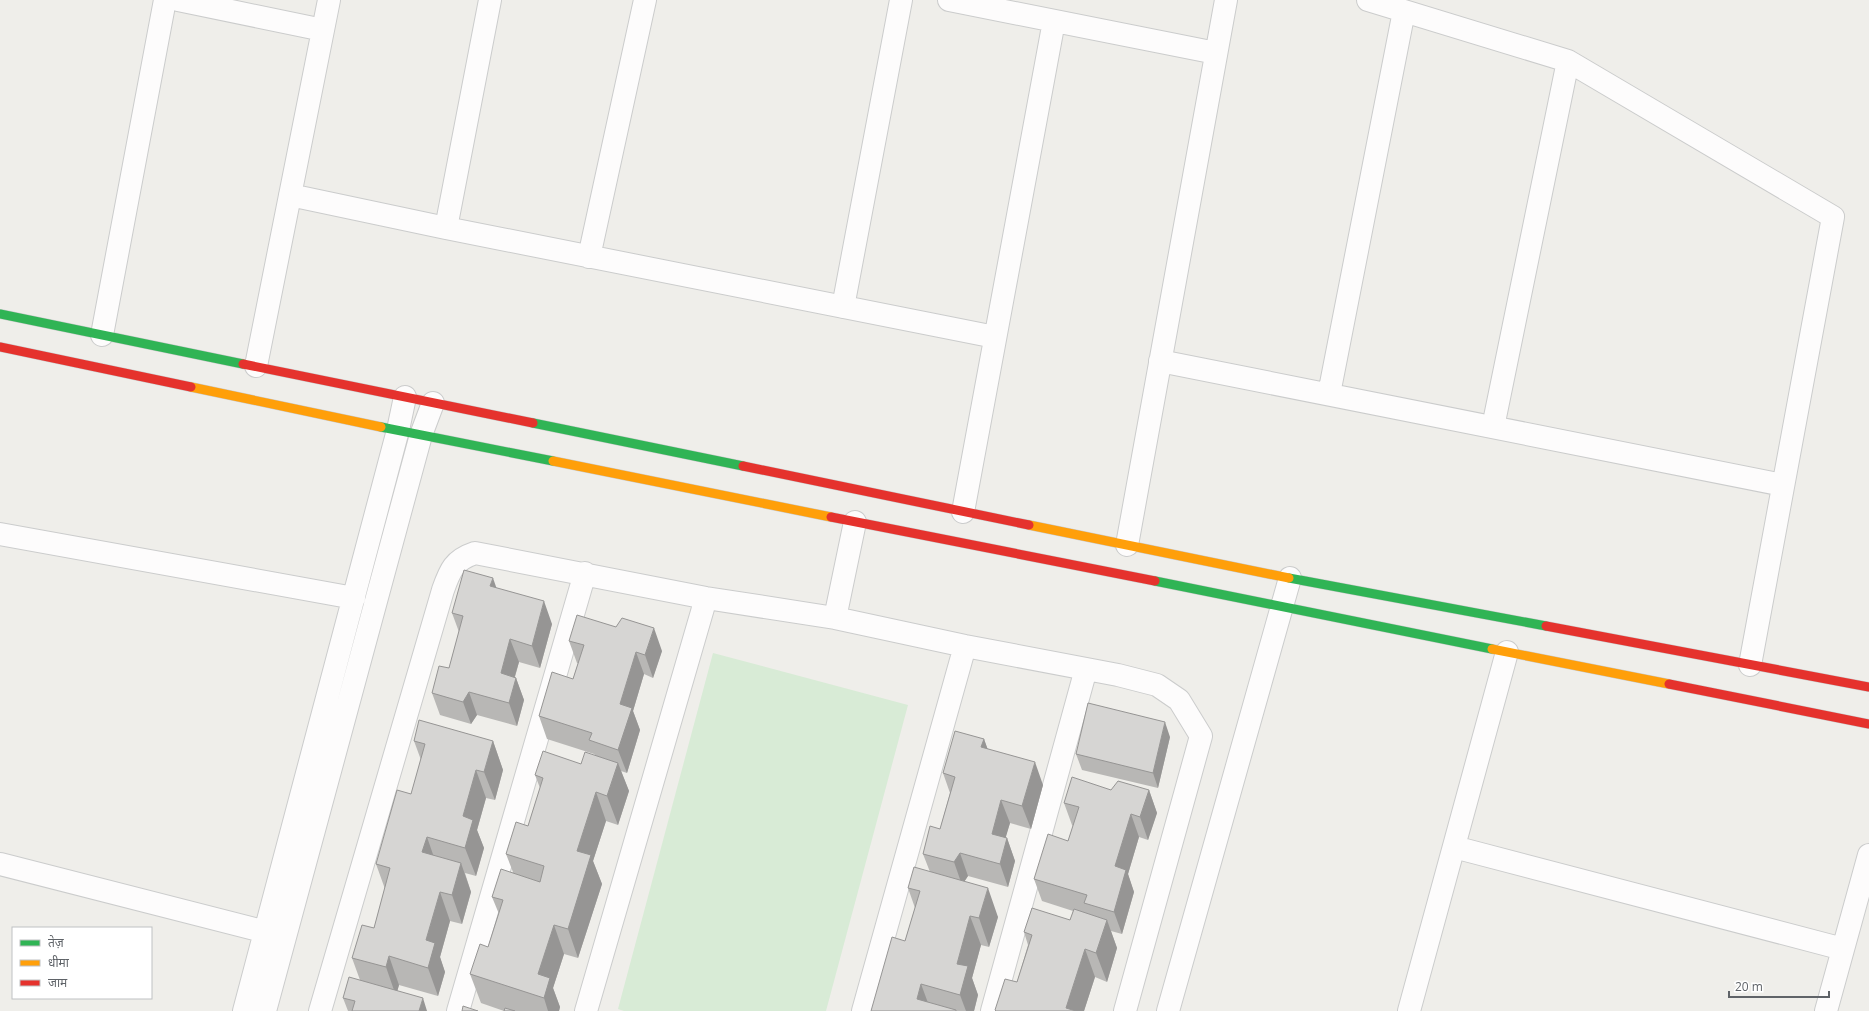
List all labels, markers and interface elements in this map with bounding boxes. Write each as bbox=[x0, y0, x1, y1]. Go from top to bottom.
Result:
legend bbox=[12, 927, 152, 999]
text: तेज़ bbox=[48, 934, 65, 951]
text: धीमा bbox=[48, 954, 70, 971]
scale bar bbox=[1729, 973, 1829, 999]
text: जाम bbox=[48, 974, 68, 991]
text: 20 m bbox=[1735, 978, 1763, 995]

